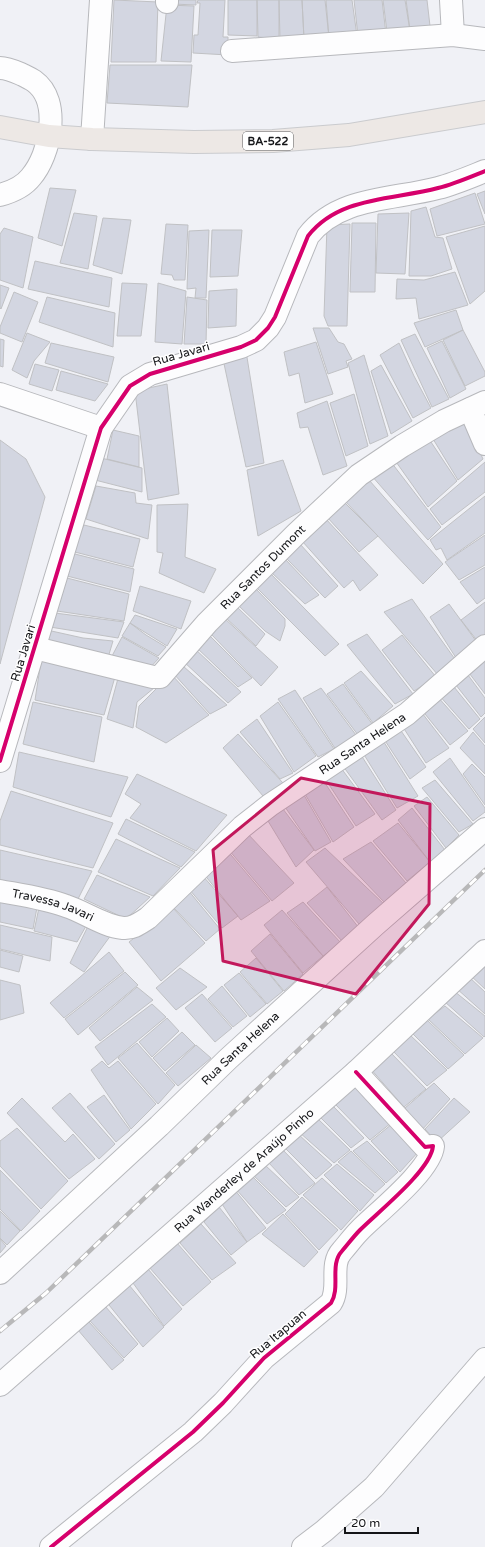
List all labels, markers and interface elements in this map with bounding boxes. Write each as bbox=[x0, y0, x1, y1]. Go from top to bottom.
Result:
road number: BA-522 bbox=[243, 132, 293, 150]
street label: Rua Javari bbox=[151, 339, 211, 369]
street label: Rua Santos Dumont bbox=[218, 522, 308, 612]
street label: Rua Javari bbox=[8, 623, 38, 683]
street label: Rua Santa Helena bbox=[316, 710, 408, 777]
street label: Travessa Javari bbox=[11, 886, 96, 924]
street label: Rua Santa Helena bbox=[199, 1009, 282, 1088]
street label: Rua Wanderley de Araújo Pinho bbox=[171, 1105, 317, 1235]
street label: Rua Itapuan bbox=[247, 1306, 309, 1362]
scale bar bbox=[345, 1509, 418, 1535]
text: 20 m bbox=[351, 1516, 380, 1530]

